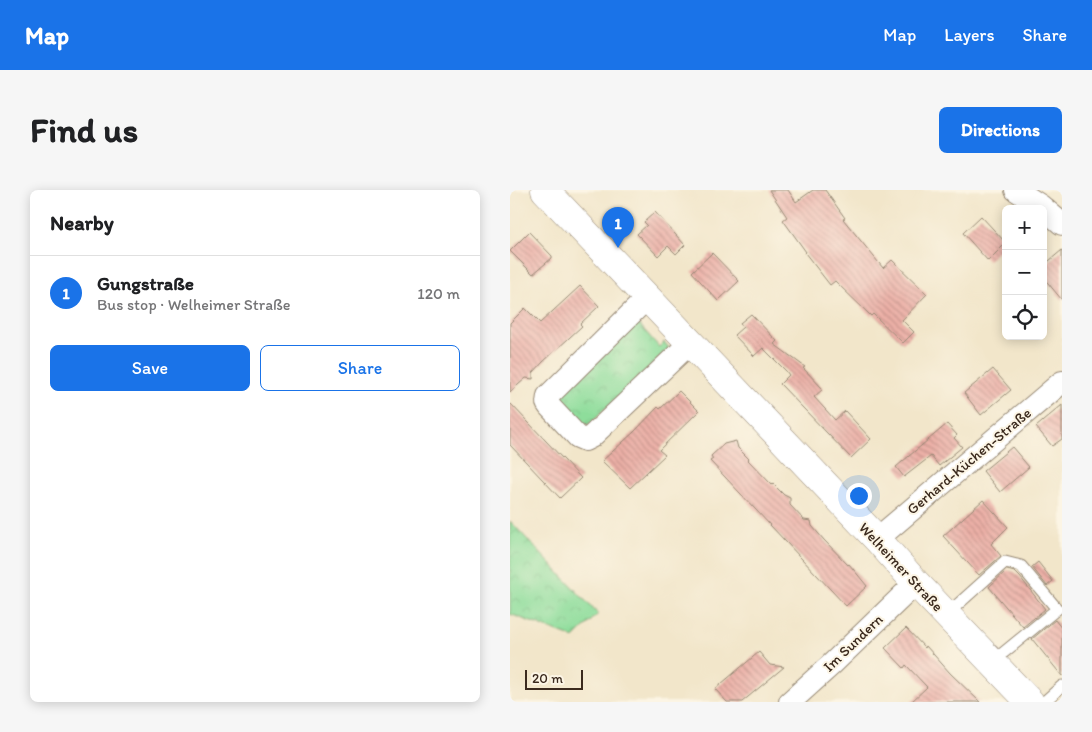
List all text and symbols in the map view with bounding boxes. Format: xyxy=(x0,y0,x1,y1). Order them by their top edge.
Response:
text: Map xyxy=(25,21,69,50)
text: Map xyxy=(883,24,916,46)
text: Layers xyxy=(944,24,994,46)
text: Share xyxy=(1022,24,1067,46)
button: Directions xyxy=(939,107,1062,153)
text: Find us xyxy=(30,109,138,151)
map controls xyxy=(1002,205,1047,340)
button: + xyxy=(1002,205,1047,250)
pin: 1 xyxy=(602,207,634,248)
text: Nearby xyxy=(50,210,114,235)
button: − xyxy=(1002,250,1047,295)
text: Gungstraße xyxy=(97,272,194,295)
text: 1 xyxy=(62,284,70,303)
text: 120 m xyxy=(417,284,460,303)
text: Bus stop · Welheimer Straße xyxy=(97,295,291,314)
button: locate xyxy=(1002,295,1047,340)
button: Save xyxy=(50,345,250,391)
button: Share xyxy=(260,345,460,391)
street label: Gerhard-Küchen-Straße xyxy=(903,404,1035,518)
your location xyxy=(846,483,872,509)
street label: Welheimer Straße xyxy=(855,519,947,615)
street label: Im Sundern xyxy=(820,610,886,676)
scale bar xyxy=(525,667,582,690)
text: 20 m xyxy=(532,670,563,687)

